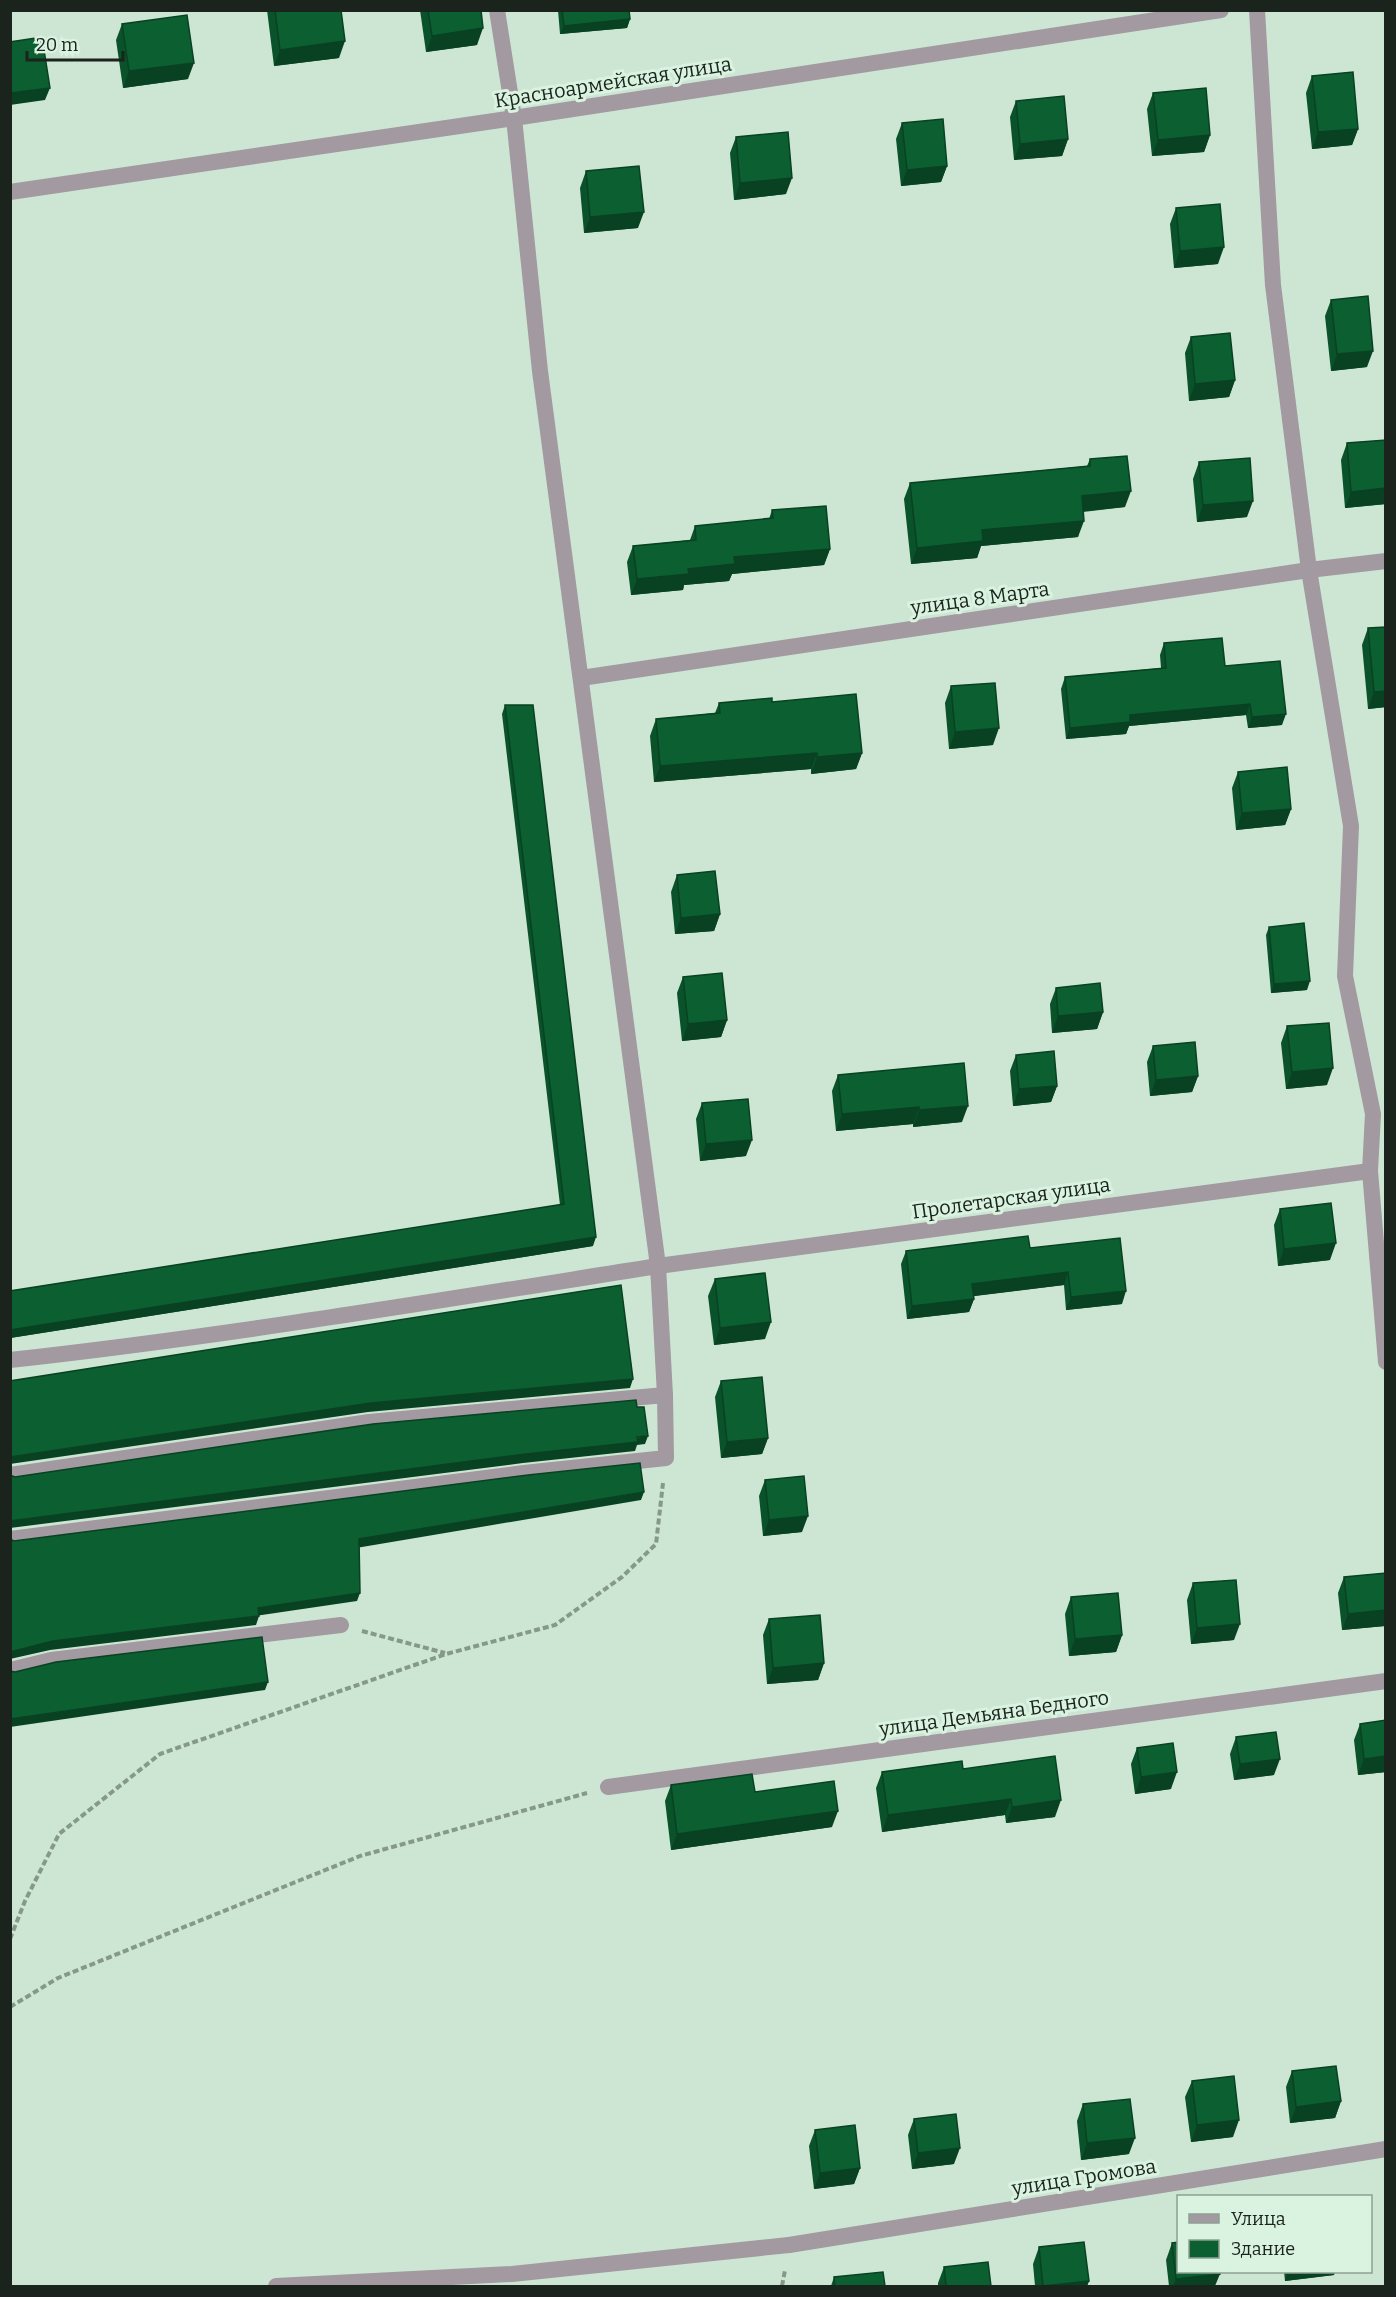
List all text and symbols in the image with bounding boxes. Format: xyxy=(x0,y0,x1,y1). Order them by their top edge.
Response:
scale bar xyxy=(27,24,123,62)
text: 20 m xyxy=(36,34,78,56)
street label: Красноармейская улица xyxy=(493,51,733,113)
street label: улица 8 Марта xyxy=(908,576,1051,620)
street label: Пролетарская улица xyxy=(910,1172,1112,1224)
street label: улица Демьяна Бедного xyxy=(877,1685,1110,1741)
street label: улица Громова xyxy=(1009,2154,1158,2200)
legend xyxy=(1177,2195,1372,2273)
text: Улица xyxy=(1231,2208,1286,2230)
text: Здание xyxy=(1231,2238,1295,2260)

